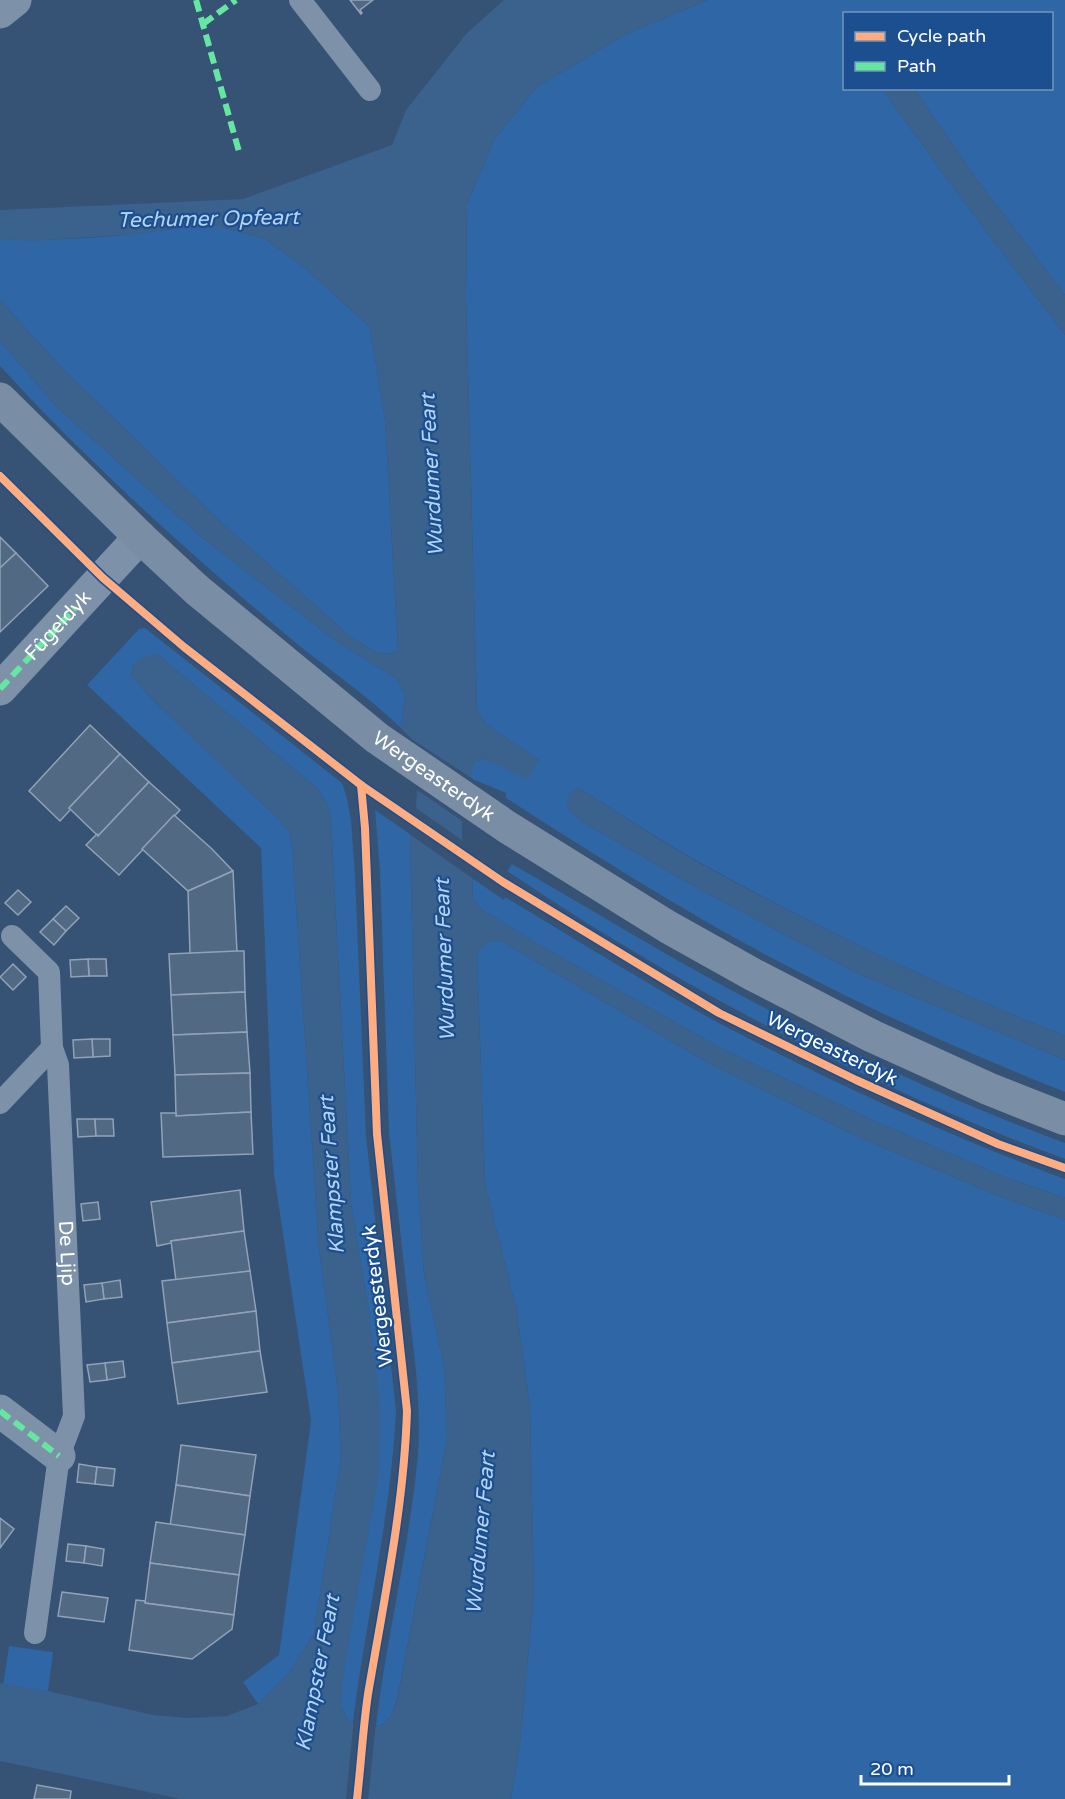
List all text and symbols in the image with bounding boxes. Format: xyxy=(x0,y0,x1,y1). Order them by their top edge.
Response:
legend xyxy=(843,12,1053,90)
text: Cycle path xyxy=(897,25,986,47)
text: Path xyxy=(897,55,936,77)
water label: Techumer Opfeart xyxy=(117,205,301,233)
water label: Wurdumer Feart xyxy=(415,391,449,557)
street label: Fûgeldyk xyxy=(20,586,97,666)
street label: Wergeasterdyk xyxy=(368,726,500,827)
water label: Wurdumer Feart xyxy=(430,876,460,1042)
street label: Wergeasterdyk xyxy=(762,1007,902,1091)
water label: Klampster Feart xyxy=(314,1093,350,1255)
street label: De Ljip xyxy=(53,1220,80,1286)
street label: Wergeasterdyk xyxy=(357,1223,399,1368)
water label: Wurdumer Feart xyxy=(461,1449,501,1615)
water label: Klampster Feart xyxy=(291,1591,346,1753)
scale bar xyxy=(861,1748,1010,1786)
text: 20 m xyxy=(870,1758,914,1780)

